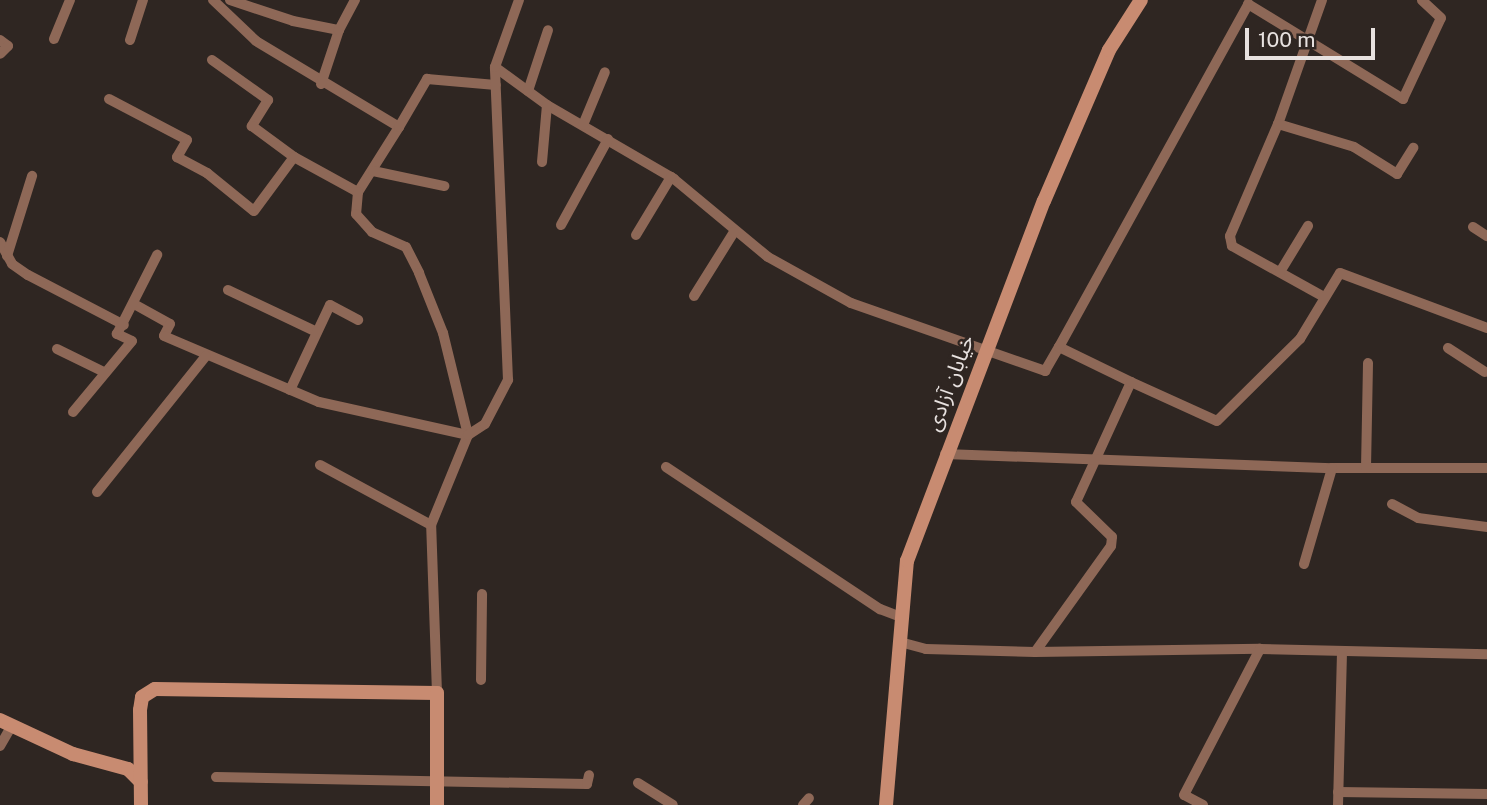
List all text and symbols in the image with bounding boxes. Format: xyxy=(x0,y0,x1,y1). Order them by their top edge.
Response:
scale bar xyxy=(1249,14,1378,58)
text: 100 m xyxy=(1258,27,1315,52)
street label: خیابان آزادی xyxy=(920,332,980,434)

